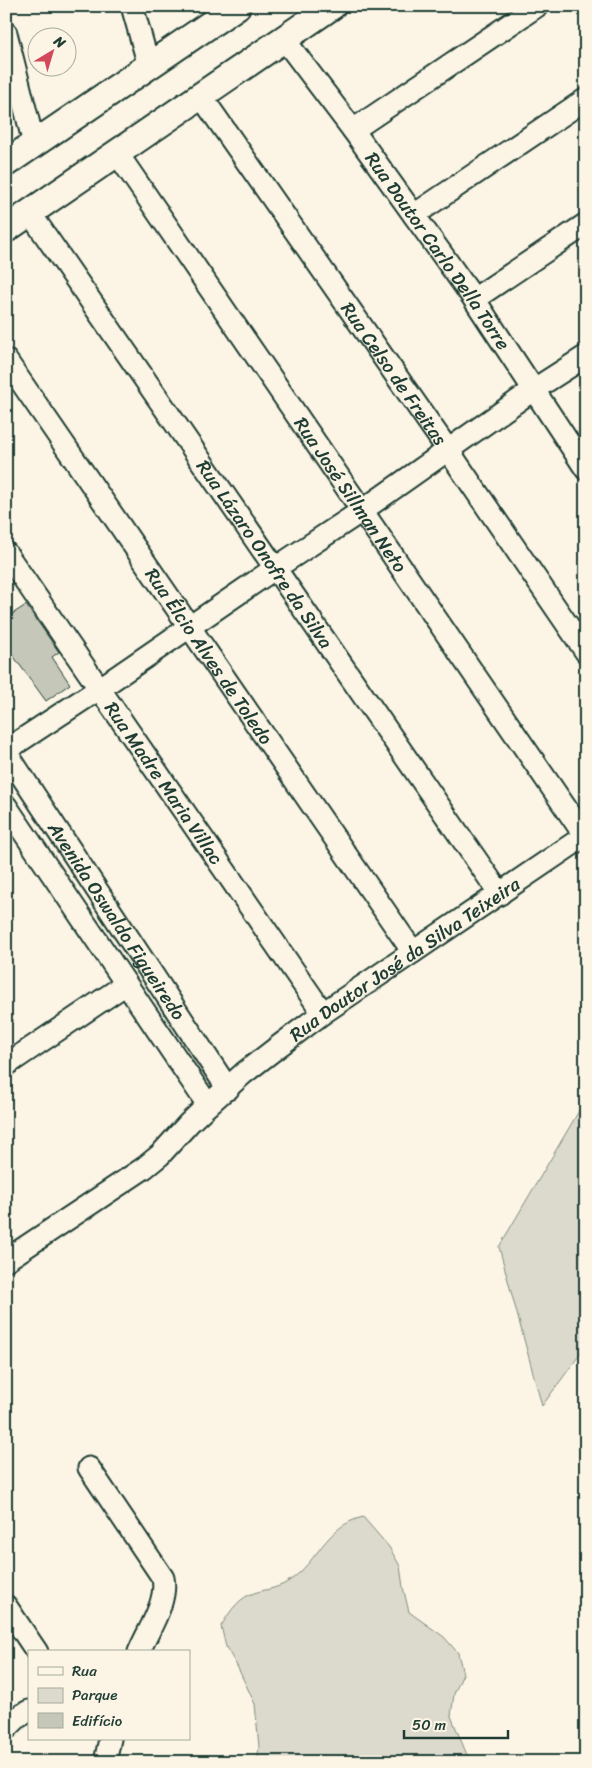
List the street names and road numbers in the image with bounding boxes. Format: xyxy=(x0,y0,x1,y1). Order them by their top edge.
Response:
street label: Rua Doutor Carlo Della Torre xyxy=(357,144,520,357)
street label: Rua Celso de Freitas xyxy=(333,294,456,452)
street label: Rua José Sillman Neto xyxy=(286,410,417,580)
street label: Rua Lázaro Onofre da Silva xyxy=(188,452,343,656)
street label: Rua Élcio Alves de Toledo xyxy=(137,560,282,751)
street label: Rua Madre Maria Villac xyxy=(96,694,233,872)
street label: Avenida Oswaldo Figueiredo xyxy=(39,814,195,1027)
street label: Rua Doutor José da Silva Teixeira xyxy=(282,867,527,1050)

